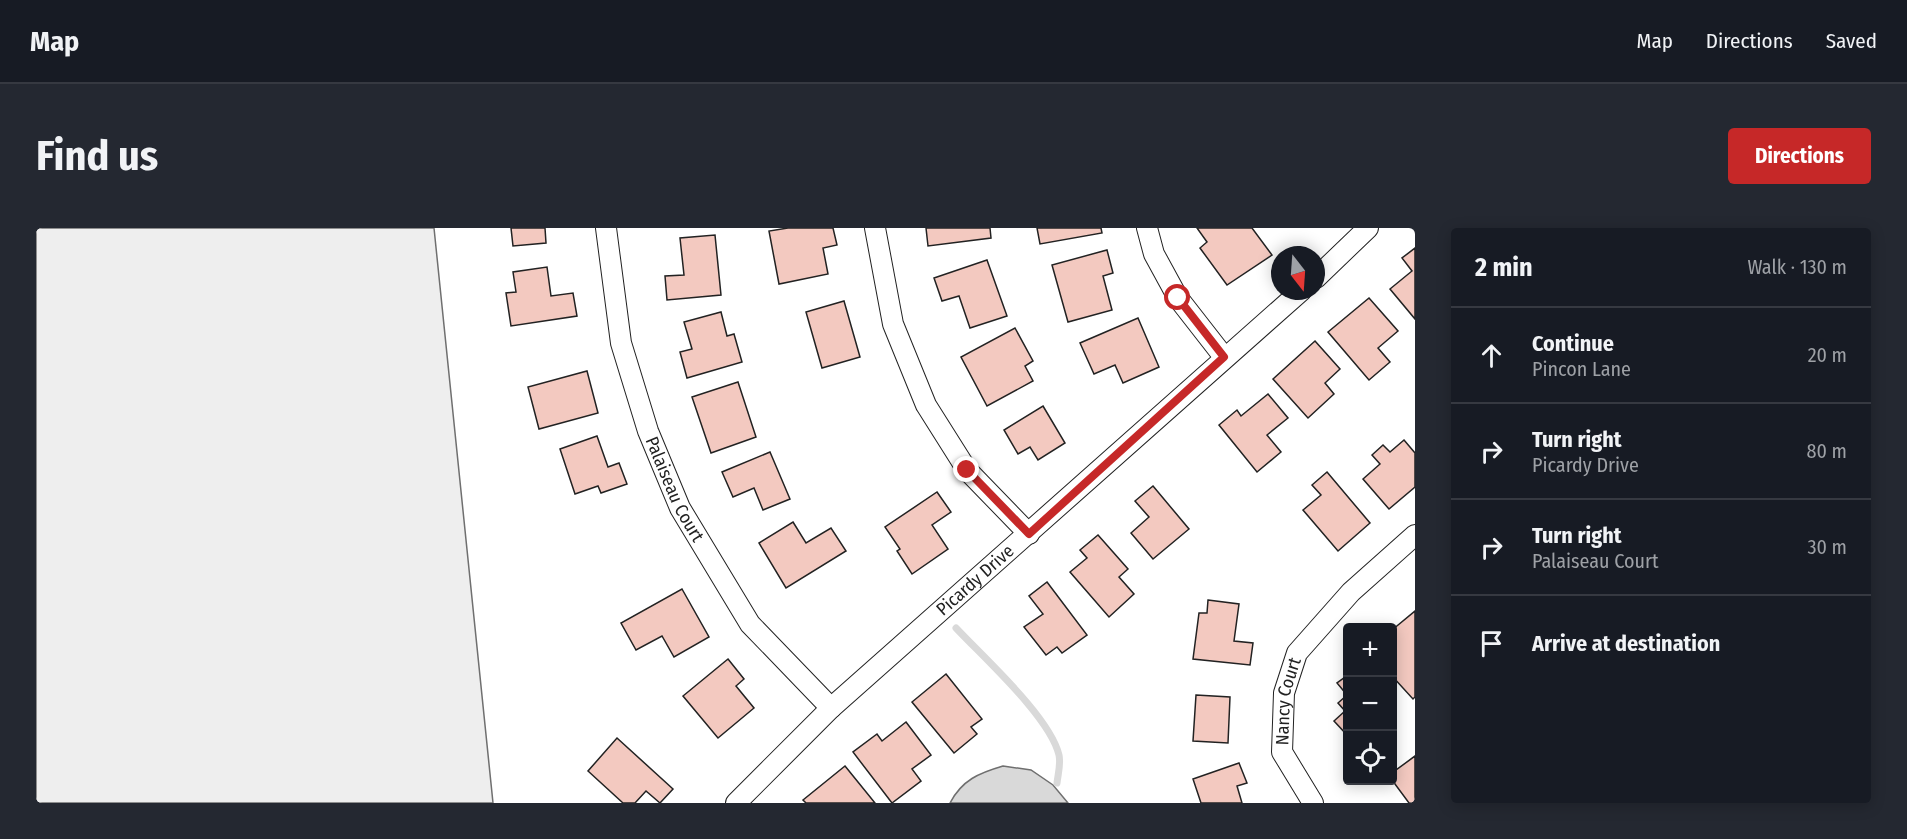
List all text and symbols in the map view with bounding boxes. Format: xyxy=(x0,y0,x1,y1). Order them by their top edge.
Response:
text: Map xyxy=(30,25,79,58)
text: Map xyxy=(1636,28,1673,54)
text: Directions xyxy=(1706,28,1793,54)
text: Saved xyxy=(1826,28,1877,54)
button: Directions xyxy=(1728,128,1871,184)
text: Find us xyxy=(36,131,158,181)
north arrow xyxy=(1271,246,1325,300)
text: 2 min xyxy=(1475,252,1533,283)
text: Walk · 130 m xyxy=(1747,255,1847,279)
route start xyxy=(1164,284,1190,310)
text: Continue xyxy=(1532,330,1614,357)
icon: ahead xyxy=(1475,339,1508,372)
text: 20 m xyxy=(1808,343,1847,367)
text: Pincon Lane xyxy=(1532,357,1631,381)
text: Turn right xyxy=(1532,426,1621,453)
street label: Palaiseau Court xyxy=(641,433,709,546)
icon: right xyxy=(1475,435,1508,468)
text: 80 m xyxy=(1807,439,1847,463)
text: Picardy Drive xyxy=(1532,453,1639,477)
route end xyxy=(953,456,979,482)
text: Turn right xyxy=(1532,522,1621,549)
icon: right xyxy=(1475,531,1508,564)
text: 30 m xyxy=(1807,535,1847,559)
street label: Picardy Drive xyxy=(932,540,1018,620)
text: Palaiseau Court xyxy=(1532,549,1659,573)
map controls xyxy=(1343,623,1397,785)
button: + xyxy=(1343,623,1397,677)
icon: arrive xyxy=(1475,627,1508,660)
text: Arrive at destination xyxy=(1532,630,1720,657)
street label: Nancy Court xyxy=(1271,654,1306,746)
button: − xyxy=(1343,677,1397,731)
button: locate xyxy=(1343,731,1397,785)

